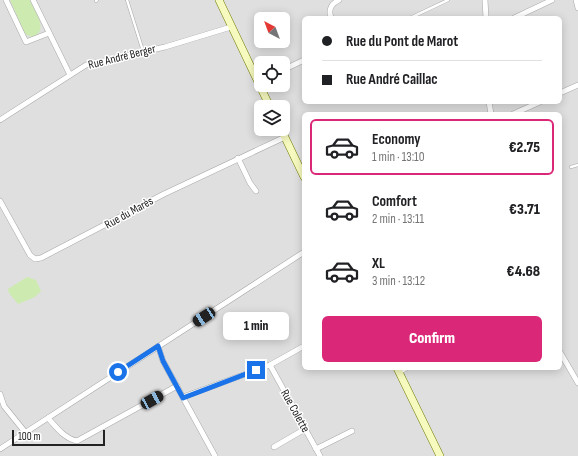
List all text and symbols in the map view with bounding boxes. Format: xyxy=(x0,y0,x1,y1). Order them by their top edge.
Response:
north arrow xyxy=(254,12,290,48)
map controls xyxy=(254,12,290,136)
text: Rue du Pont de Marot xyxy=(346,32,458,51)
street label: Rue André Berger xyxy=(87,41,158,73)
button: locate xyxy=(254,56,290,92)
text: Rue André Caillac xyxy=(346,70,438,89)
button: layers xyxy=(254,100,290,136)
icon: car xyxy=(324,129,360,165)
text: Economy xyxy=(372,130,421,149)
text: €2.75 xyxy=(509,138,540,157)
text: 1 min · 13:10 xyxy=(372,149,424,165)
icon: car xyxy=(324,191,360,227)
text: Comfort xyxy=(372,192,417,211)
street label: Rue du Marès xyxy=(102,194,156,232)
text: €3.71 xyxy=(509,200,540,219)
text: 2 min · 13:11 xyxy=(372,211,424,227)
icon: car xyxy=(324,253,360,289)
text: XL xyxy=(372,254,385,273)
text: €4.68 xyxy=(507,262,540,281)
text: 3 min · 13:12 xyxy=(372,273,425,289)
car xyxy=(191,305,217,329)
callout: 1 min xyxy=(223,312,289,340)
button: Confirm xyxy=(322,316,542,362)
text: 1 min xyxy=(244,318,268,334)
route end xyxy=(247,361,265,379)
route start xyxy=(109,363,127,381)
street label: Rue Colette xyxy=(277,387,313,435)
car xyxy=(139,389,165,411)
scale bar xyxy=(12,428,105,447)
text: 100 m xyxy=(18,430,40,443)

